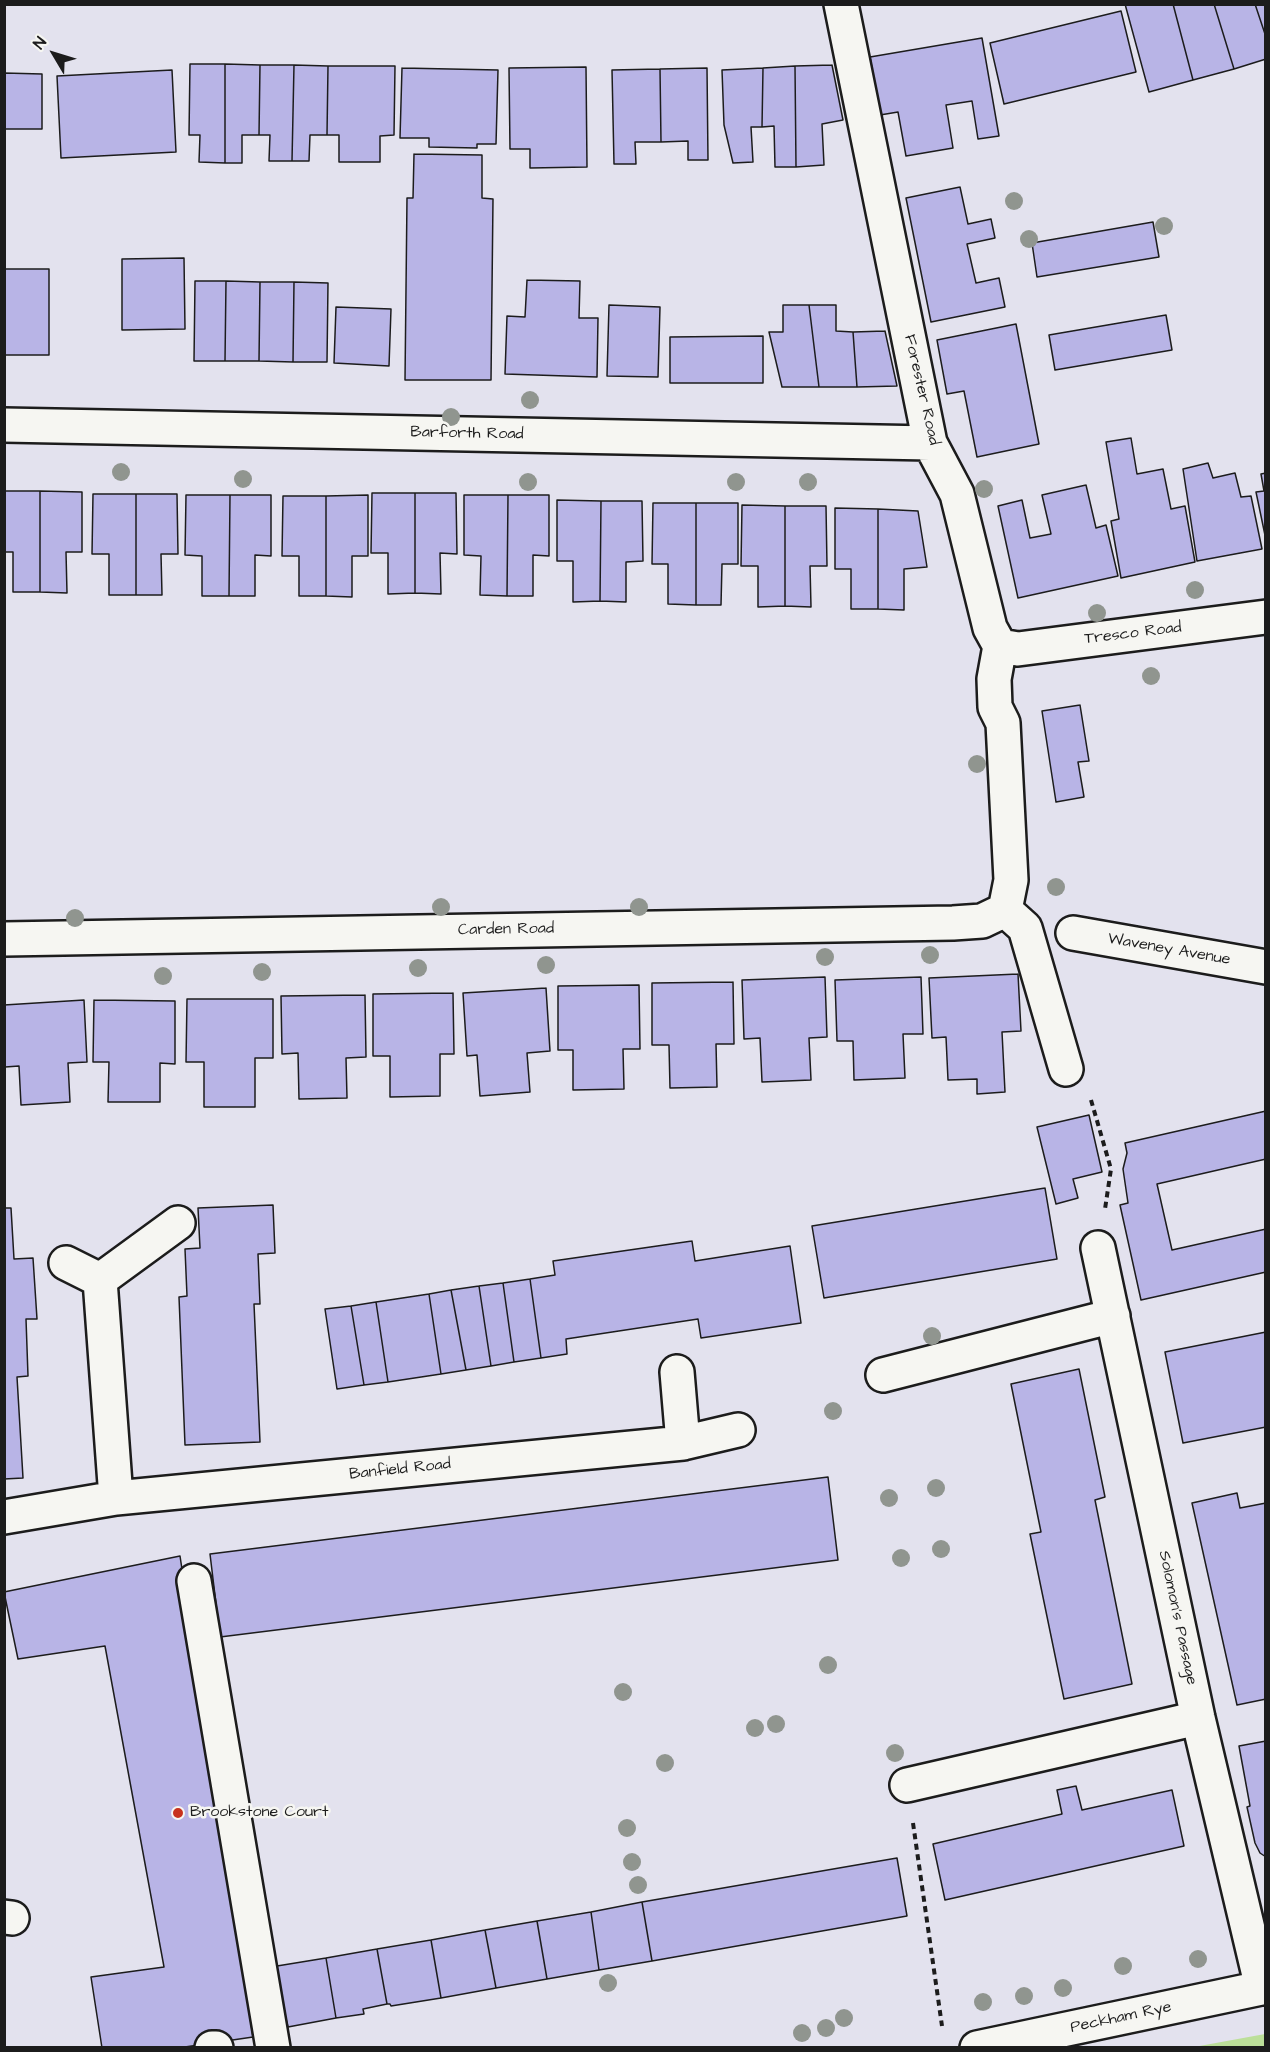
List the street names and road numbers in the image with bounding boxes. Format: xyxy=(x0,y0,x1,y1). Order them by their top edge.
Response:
street label: Forester Road xyxy=(899,333,943,447)
street label: Barforth Road xyxy=(410,423,524,445)
street label: Tresco Road xyxy=(1083,619,1183,649)
street label: Carden Road xyxy=(458,920,554,940)
street label: Waveney Avenue xyxy=(1106,930,1232,970)
street label: Banfield Road xyxy=(348,1455,452,1485)
street label: Solomon's Passage xyxy=(1153,1549,1201,1687)
street label: Peckham Rye xyxy=(1069,1998,1173,2038)

